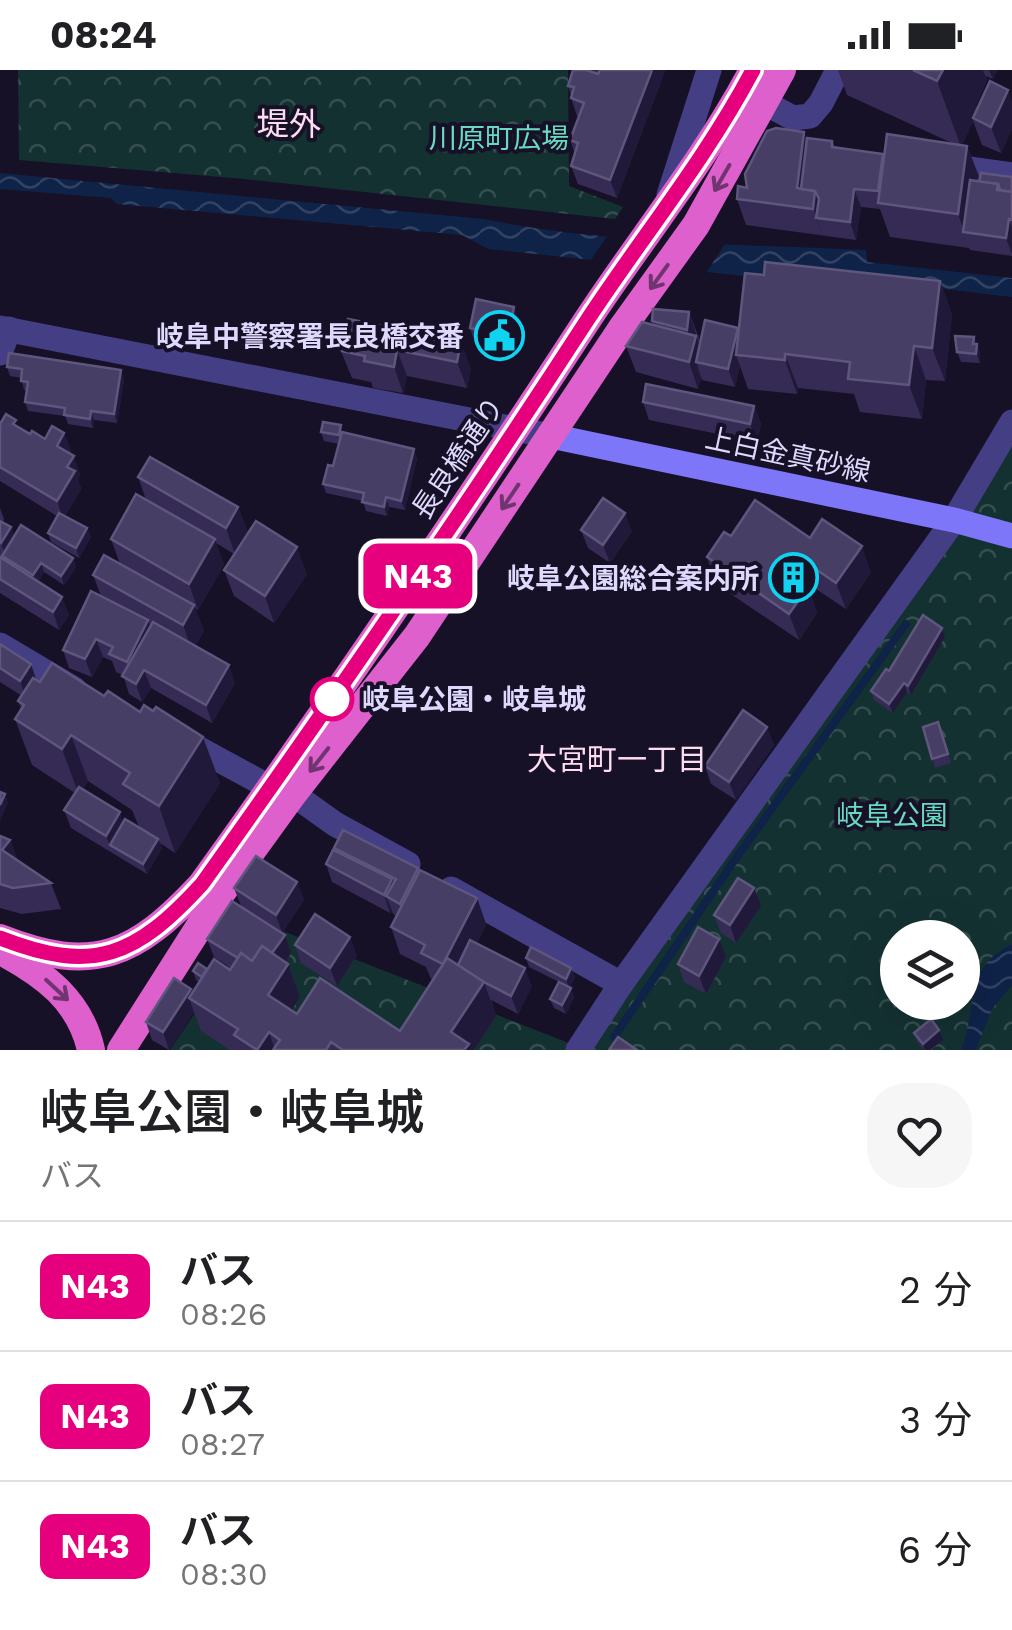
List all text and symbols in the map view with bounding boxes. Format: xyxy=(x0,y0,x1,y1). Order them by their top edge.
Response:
text: 08:24 xyxy=(50,13,157,57)
district label: 堤外 xyxy=(257,105,321,143)
park label: 川原町広場 xyxy=(429,122,569,155)
one-way arrow xyxy=(712,163,732,193)
one-way arrow xyxy=(648,263,669,290)
public building icon: 岐阜中警察署長良橋交番 xyxy=(473,310,525,362)
place label: 岐阜中警察署長良橋交番 xyxy=(156,320,464,353)
street label: 長良橋通り xyxy=(405,391,511,525)
street label: 上白金真砂線 xyxy=(702,421,874,489)
one-way arrow xyxy=(500,483,521,511)
line badge: N43 xyxy=(360,544,476,608)
building icon: 岐阜公園総合案内所 xyxy=(768,552,820,604)
text: N43 xyxy=(383,555,453,597)
place label: 岐阜公園総合案内所 xyxy=(507,562,759,595)
marker: 岐阜公園・岐阜城 xyxy=(311,678,353,720)
place label: 岐阜公園・岐阜城 xyxy=(362,683,586,716)
district label: 大宮町一丁目 xyxy=(527,742,707,777)
one-way arrow xyxy=(309,747,331,773)
park label: 岐阜公園 xyxy=(836,799,948,832)
map controls xyxy=(880,920,980,1020)
button: layers xyxy=(880,920,980,1020)
one-way arrow xyxy=(45,978,69,1002)
button: heart xyxy=(867,1083,972,1188)
text: 岐阜公園・岐阜城 xyxy=(40,1084,424,1141)
text: バス xyxy=(40,1157,104,1195)
text: バス xyxy=(180,1249,256,1293)
text: N43 xyxy=(60,1265,130,1307)
text: 2 分 xyxy=(899,1268,972,1312)
text: 08:26 xyxy=(180,1295,267,1333)
text: バス xyxy=(180,1379,256,1423)
text: N43 xyxy=(60,1395,130,1437)
text: 3 分 xyxy=(899,1398,972,1442)
text: 08:27 xyxy=(180,1425,265,1463)
text: バス xyxy=(180,1509,256,1553)
text: N43 xyxy=(60,1525,130,1567)
text: 6 分 xyxy=(898,1528,972,1572)
text: 08:30 xyxy=(180,1555,268,1593)

